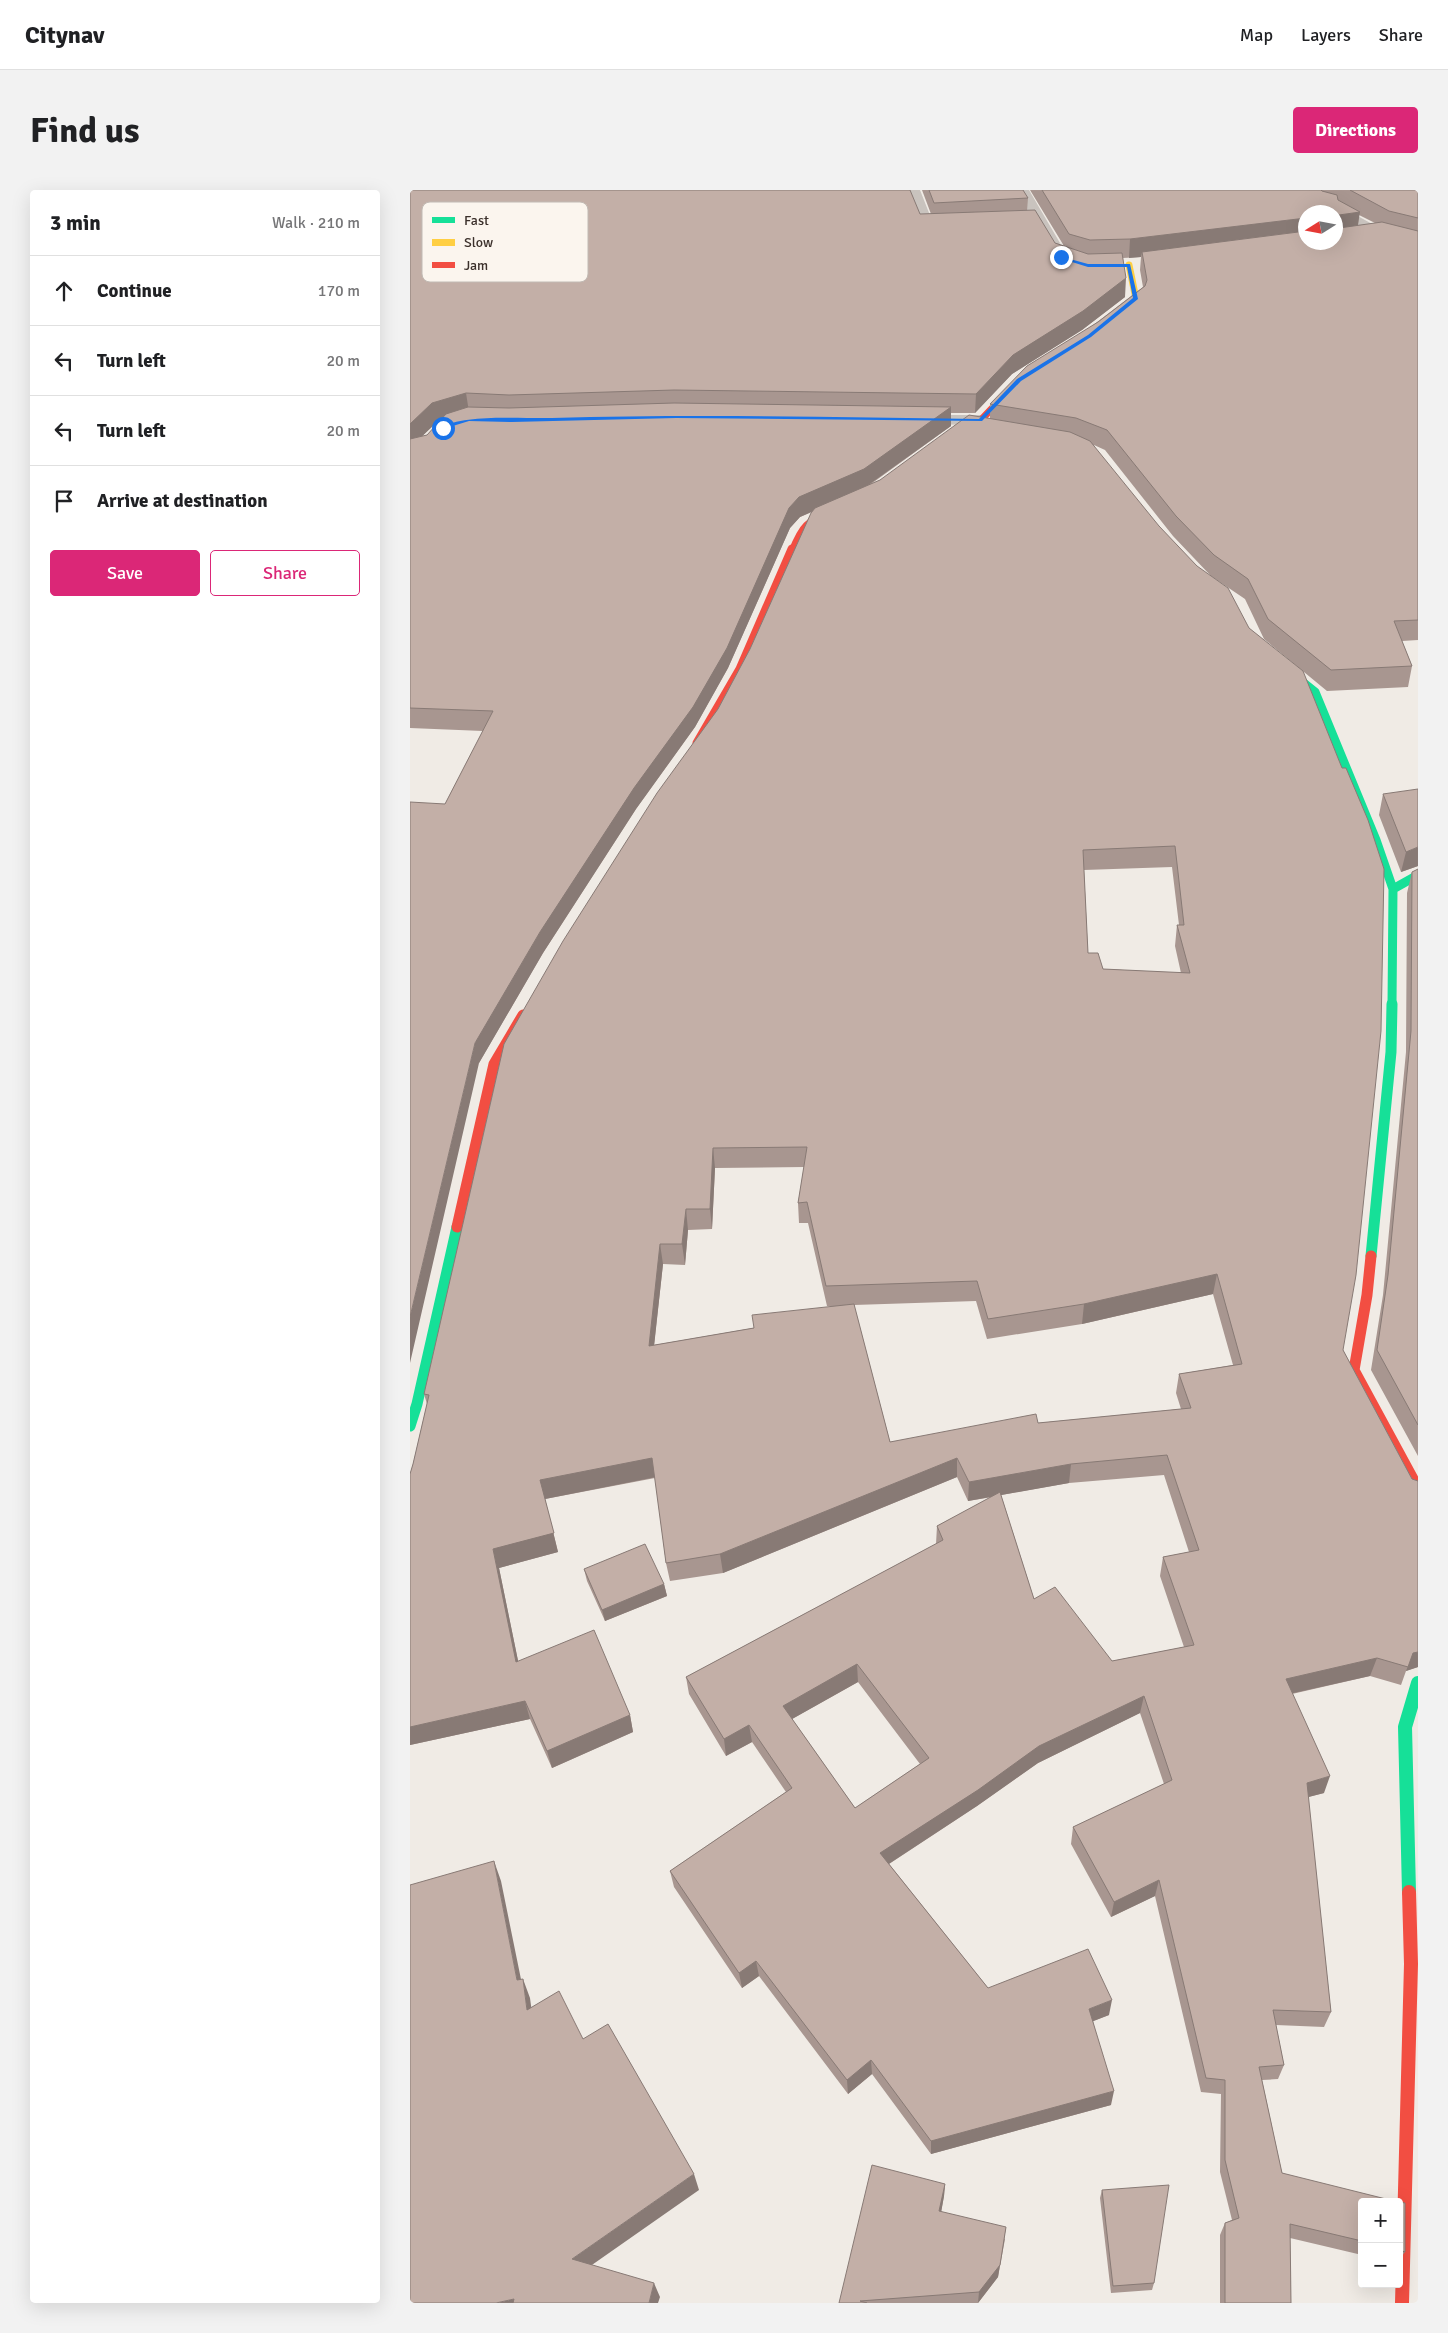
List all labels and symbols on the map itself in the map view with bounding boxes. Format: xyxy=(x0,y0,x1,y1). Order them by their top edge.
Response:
legend xyxy=(422,202,588,282)
north arrow xyxy=(1298,205,1343,250)
text: Fast xyxy=(464,212,489,229)
text: Slow xyxy=(464,234,493,251)
route end xyxy=(1050,246,1073,269)
text: Jam xyxy=(464,257,488,274)
route start xyxy=(432,417,455,440)

